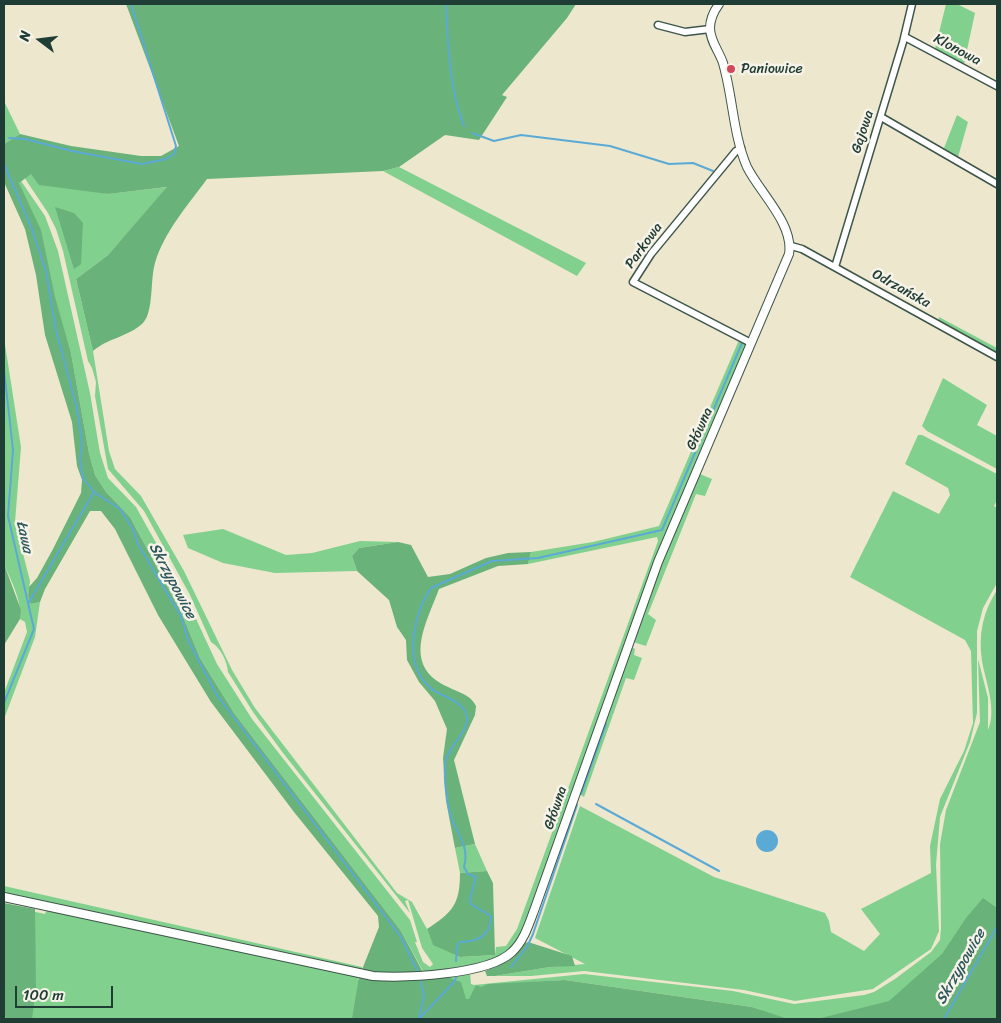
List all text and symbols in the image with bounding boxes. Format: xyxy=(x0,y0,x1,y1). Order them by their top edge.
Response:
north arrow xyxy=(15,15,65,65)
text: N xyxy=(12,28,38,44)
street label: Klonowa xyxy=(931,31,983,69)
place label: Paniowice xyxy=(741,61,803,77)
marker: Paniowice xyxy=(725,63,737,75)
street label: Gajowa xyxy=(848,108,878,156)
street label: Parkowa xyxy=(622,220,666,272)
street label: Odrzańska xyxy=(869,266,933,312)
street label: Główna xyxy=(683,405,717,453)
water label: Ława xyxy=(12,519,36,555)
water label: Skrzypowice xyxy=(145,540,199,622)
street label: Główna xyxy=(541,784,571,832)
water label: Skrzypowice xyxy=(932,926,990,1008)
scale bar xyxy=(18,976,115,1008)
text: 100 m xyxy=(23,982,64,1008)

